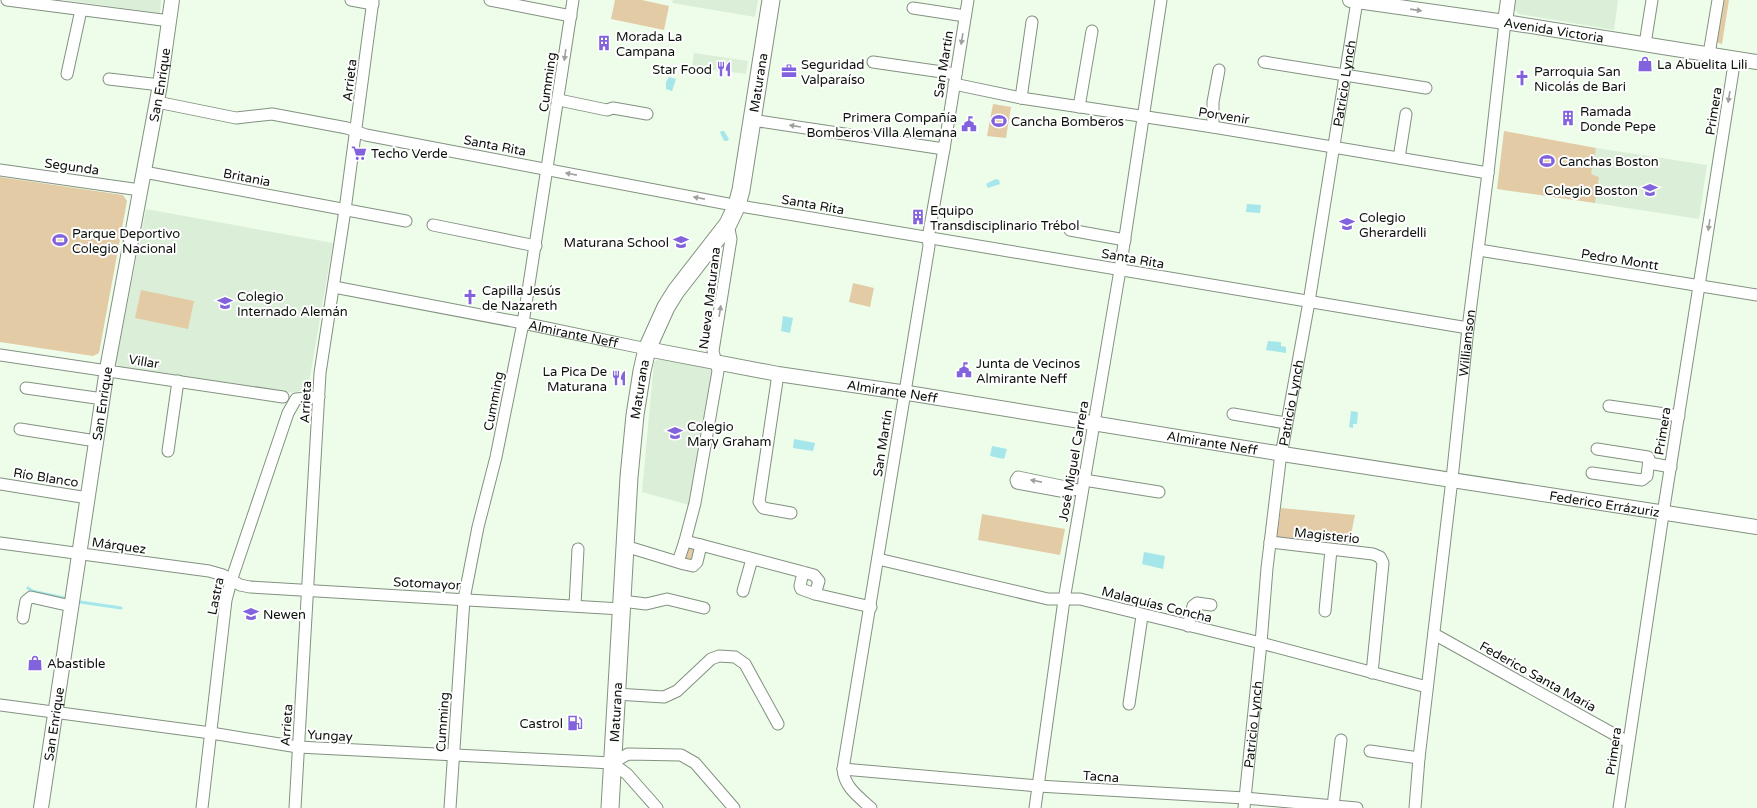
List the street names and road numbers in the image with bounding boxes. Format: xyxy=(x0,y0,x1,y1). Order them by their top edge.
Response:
street label: Avenida Victoria xyxy=(1503,15,1605,47)
street label: San Martín xyxy=(931,30,957,99)
street label: Patricio Lynch xyxy=(1330,39,1360,128)
street label: San Enrique xyxy=(146,47,174,123)
street label: Cumming xyxy=(536,51,560,113)
street label: Maturana xyxy=(746,52,772,114)
street label: Arrieta xyxy=(339,58,361,102)
street label: Primera xyxy=(1702,86,1726,136)
street label: Porvenir xyxy=(1197,104,1251,128)
street label: Santa Rita xyxy=(462,132,528,160)
street label: Segunda xyxy=(44,155,100,179)
street label: Britania xyxy=(222,166,272,190)
street label: Santa Rita xyxy=(780,192,845,218)
street label: Nueva Maturana xyxy=(696,246,724,350)
street label: Santa Rita xyxy=(1100,246,1165,272)
street label: Pedro Montt xyxy=(1580,246,1660,274)
street label: Williamson xyxy=(1456,309,1479,377)
street label: Almirante Neff xyxy=(527,317,621,352)
street label: Villar xyxy=(127,352,160,372)
street label: Maturana xyxy=(627,358,653,420)
street label: Patricio Lynch xyxy=(1276,359,1307,448)
street label: San Enrique xyxy=(89,366,116,442)
street label: Cumming xyxy=(480,370,508,432)
street label: Almirante Neff xyxy=(846,377,940,407)
street label: Arrieta xyxy=(297,380,315,424)
street label: José Miguel Carrera xyxy=(1055,399,1092,523)
street label: Primera xyxy=(1651,406,1675,456)
street label: San Martín xyxy=(870,409,896,478)
street label: Almirante Neff xyxy=(1166,428,1259,459)
street label: Río Blanco xyxy=(12,465,80,491)
street label: Federico Errázuriz xyxy=(1548,488,1661,521)
street label: Magisterio xyxy=(1293,525,1361,547)
street label: Márquez xyxy=(91,534,147,558)
street label: Sotomayor xyxy=(393,574,461,594)
street label: Lastra xyxy=(204,576,228,617)
street label: Malaquías Concha xyxy=(1100,583,1214,626)
street label: Federico Santa María xyxy=(1476,638,1599,716)
street label: Patricio Lynch xyxy=(1241,680,1266,769)
street label: Maturana xyxy=(607,682,626,743)
street label: San Enrique xyxy=(41,686,68,762)
street label: Cumming xyxy=(433,692,453,753)
street label: Arrieta xyxy=(278,703,296,747)
street label: Primera xyxy=(1603,726,1625,776)
street label: Yungay xyxy=(307,727,353,745)
street label: Tacna xyxy=(1082,768,1120,786)

